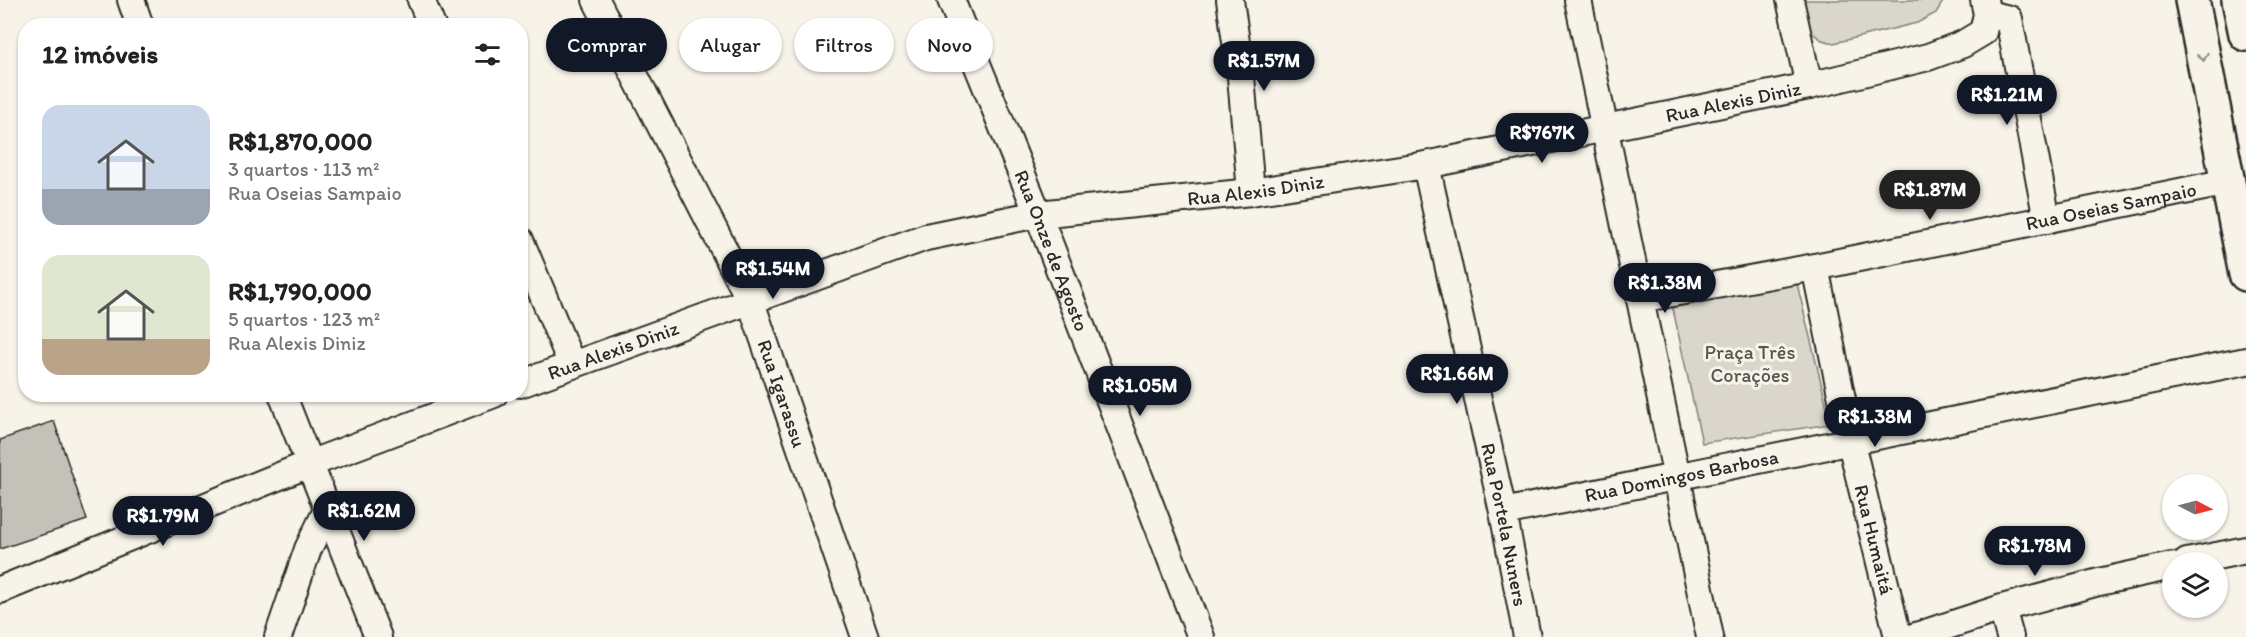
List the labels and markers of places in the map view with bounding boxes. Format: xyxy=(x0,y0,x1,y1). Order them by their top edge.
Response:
pin: R$1.57M xyxy=(1209,41,1319,92)
pin: R$1.21M xyxy=(1952,75,2062,126)
pin: R$767K xyxy=(1493,113,1591,164)
pin: R$1.87M xyxy=(1875,170,1985,221)
pin: R$1.54M xyxy=(718,249,828,300)
pin: R$1.38M xyxy=(1610,263,1720,314)
pin: R$1.66M xyxy=(1402,354,1512,405)
pin: R$1.05M xyxy=(1085,366,1195,417)
pin: R$1.38M xyxy=(1820,397,1930,448)
pin: R$1.62M xyxy=(309,491,419,542)
pin: R$1.79M xyxy=(108,496,218,547)
pin: R$1.78M xyxy=(1980,526,2090,577)

